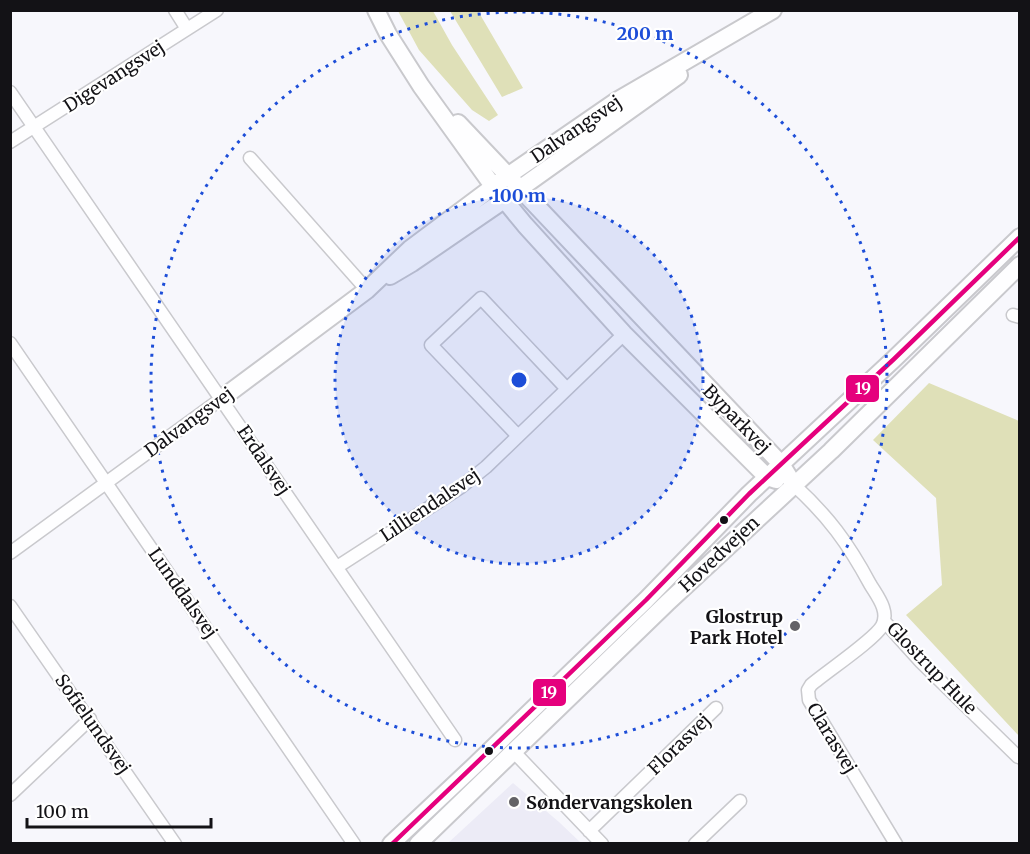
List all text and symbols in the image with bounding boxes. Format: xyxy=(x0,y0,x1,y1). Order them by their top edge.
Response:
text: 200 m xyxy=(617,22,673,45)
street label: Digevangsvej xyxy=(59,35,169,117)
street label: Dalvangsvej xyxy=(526,90,626,168)
text: 100 m xyxy=(492,184,546,207)
centre of rings xyxy=(509,370,529,390)
line badge: 19 xyxy=(845,374,880,403)
text: 19 xyxy=(855,378,871,398)
street label: Byparkvej xyxy=(698,379,776,459)
street label: Dalvangsvej xyxy=(140,382,238,462)
street label: Erdalsvej xyxy=(232,421,296,499)
street label: Lilliendalsvej xyxy=(376,463,484,547)
street label: Hovedvejen xyxy=(674,511,764,597)
unlabelled marker xyxy=(718,514,730,526)
street label: Lunddalsvej xyxy=(143,543,223,643)
place label: Glostrup Park Hotel xyxy=(690,605,783,649)
street label: Glostrup Hule xyxy=(882,617,982,719)
marker: Glostrup Park Hotel xyxy=(788,619,802,633)
street label: Sofielundsvej xyxy=(50,670,136,778)
line badge: 19 xyxy=(532,678,567,707)
text: 19 xyxy=(541,682,557,702)
street label: Clarasvej xyxy=(802,698,862,778)
street label: Florasvej xyxy=(643,708,715,780)
unlabelled marker xyxy=(483,745,495,757)
scale bar xyxy=(27,791,212,829)
place label: Søndervangskolen xyxy=(526,791,692,814)
marker: Søndervangskolen xyxy=(507,795,521,809)
text: 100 m xyxy=(36,800,89,823)

